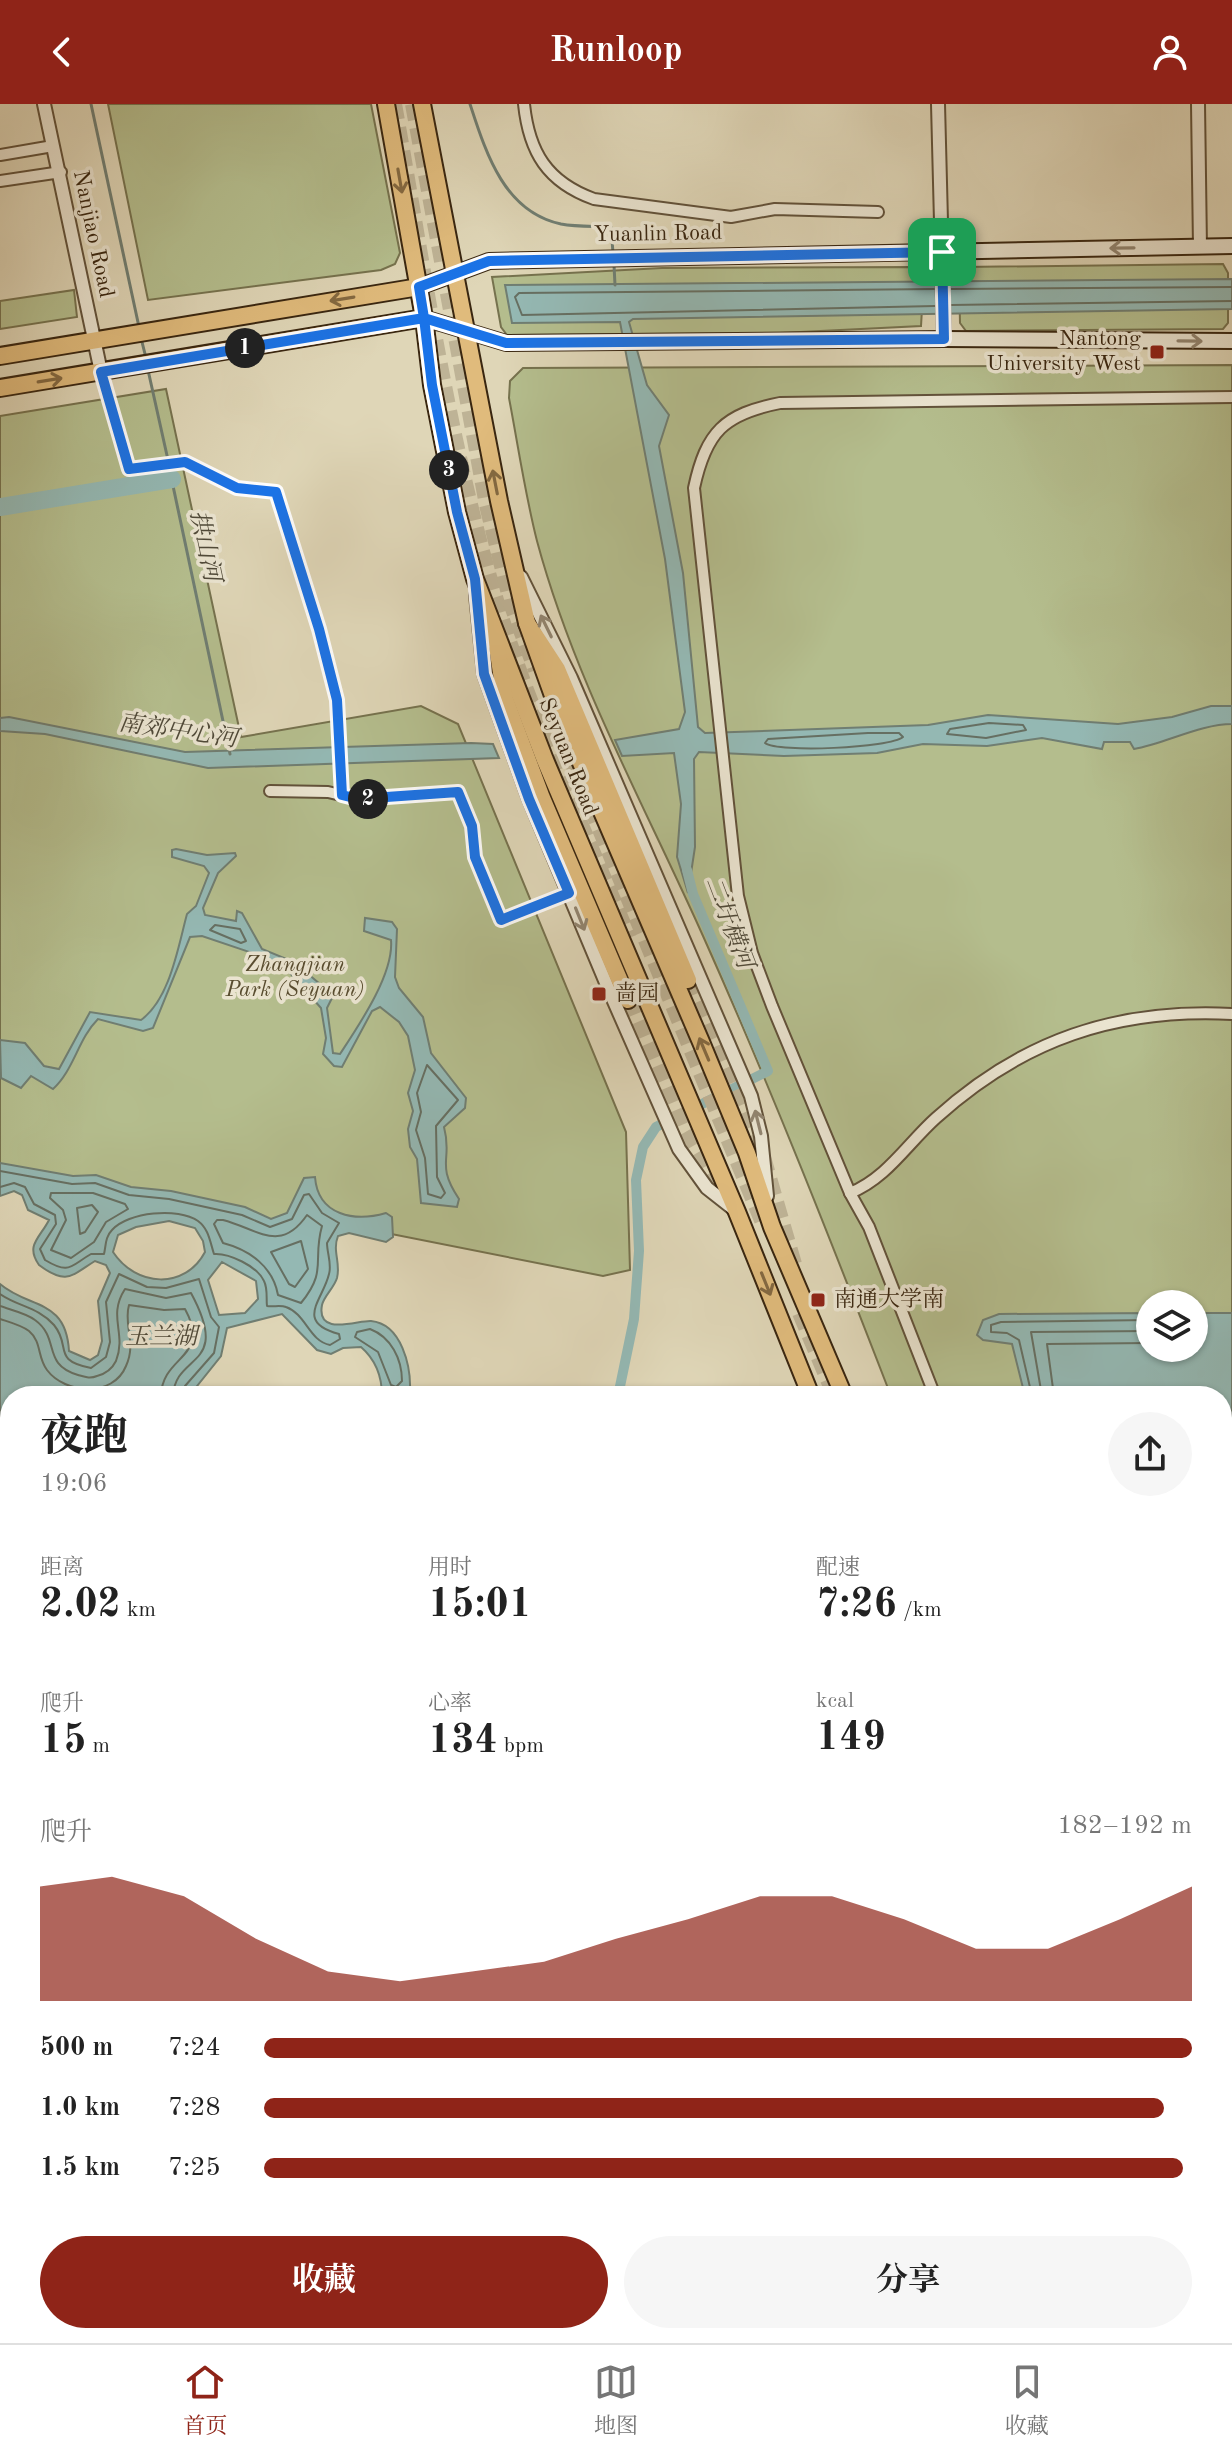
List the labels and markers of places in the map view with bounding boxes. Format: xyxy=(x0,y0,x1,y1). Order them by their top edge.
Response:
pin xyxy=(908,218,976,286)
pin: 1 xyxy=(225,328,265,368)
place label: Nantong University West xyxy=(987,328,1141,375)
marker: Nantong University West xyxy=(1148,343,1166,361)
pin: 3 xyxy=(429,450,469,490)
pin: 2 xyxy=(348,779,388,819)
place label: 啬园 xyxy=(615,981,659,1005)
marker: 啬园 xyxy=(590,985,608,1003)
place label: 南通大学南 xyxy=(834,1287,944,1311)
marker: 南通大学南 xyxy=(809,1291,827,1309)

